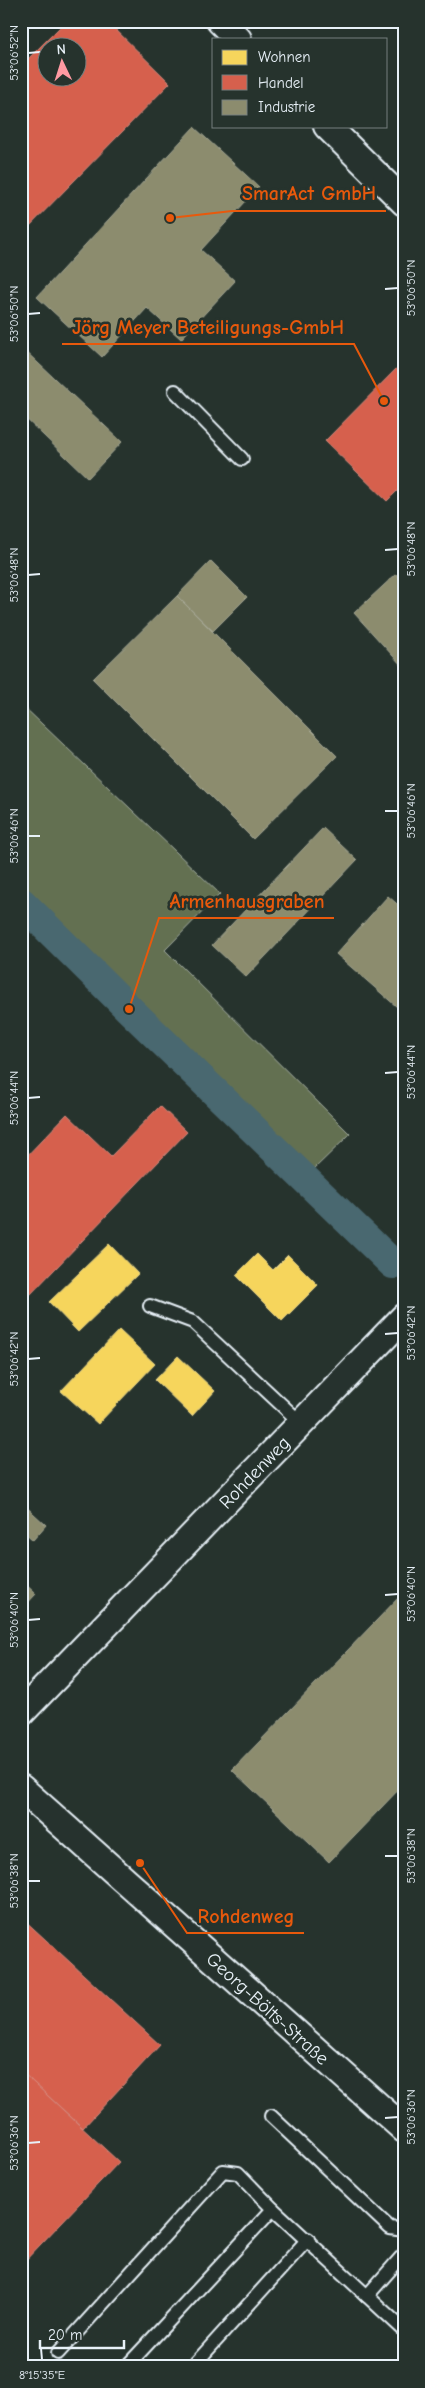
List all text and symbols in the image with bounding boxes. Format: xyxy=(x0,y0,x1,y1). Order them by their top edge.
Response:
text: 53°06'52"N xyxy=(7,25,21,81)
north arrow xyxy=(38,38,88,88)
legend xyxy=(212,38,388,128)
text: N xyxy=(56,41,66,58)
text: Wohnen xyxy=(258,48,311,66)
text: Handel xyxy=(258,74,304,92)
text: Industrie xyxy=(258,98,316,116)
callout: SmarAct GmbH xyxy=(232,176,386,211)
text: SmarAct GmbH xyxy=(242,182,376,205)
text: 53°06'50"N xyxy=(404,260,418,316)
text: 53°06'50"N xyxy=(7,286,21,342)
callout: Jörg Meyer Beteiligungs-GmbH xyxy=(62,309,354,344)
text: Jörg Meyer Beteiligungs-GmbH xyxy=(72,316,344,339)
text: 53°06'48"N xyxy=(404,522,418,576)
text: 53°06'48"N xyxy=(7,548,21,602)
text: 53°06'46"N xyxy=(404,783,418,839)
text: 53°06'46"N xyxy=(7,808,21,864)
callout: Armenhausgraben xyxy=(159,883,334,918)
text: Armenhausgraben xyxy=(169,890,325,913)
text: 53°06'44"N xyxy=(404,1045,418,1099)
text: 53°06'44"N xyxy=(7,1071,21,1125)
text: 53°06'42"N xyxy=(404,1306,418,1360)
text: 53°06'42"N xyxy=(7,1332,21,1386)
street label: Rohdenweg xyxy=(215,1432,295,1513)
text: 53°06'40"N xyxy=(404,1566,418,1622)
text: 53°06'40"N xyxy=(7,1592,21,1648)
text: 53°06'38"N xyxy=(404,1828,418,1884)
text: 53°06'38"N xyxy=(7,1853,21,1909)
callout: Rohdenweg xyxy=(187,1898,304,1933)
text: Rohdenweg xyxy=(198,1905,294,1928)
street label: Georg-Bölts-Straße xyxy=(202,1948,333,2070)
text: 53°06'36"N xyxy=(404,2089,418,2145)
text: 53°06'36"N xyxy=(7,2115,21,2171)
scale bar xyxy=(40,2318,124,2350)
text: 20 m xyxy=(48,2326,82,2344)
text: 8°15'35"E xyxy=(19,2368,65,2382)

